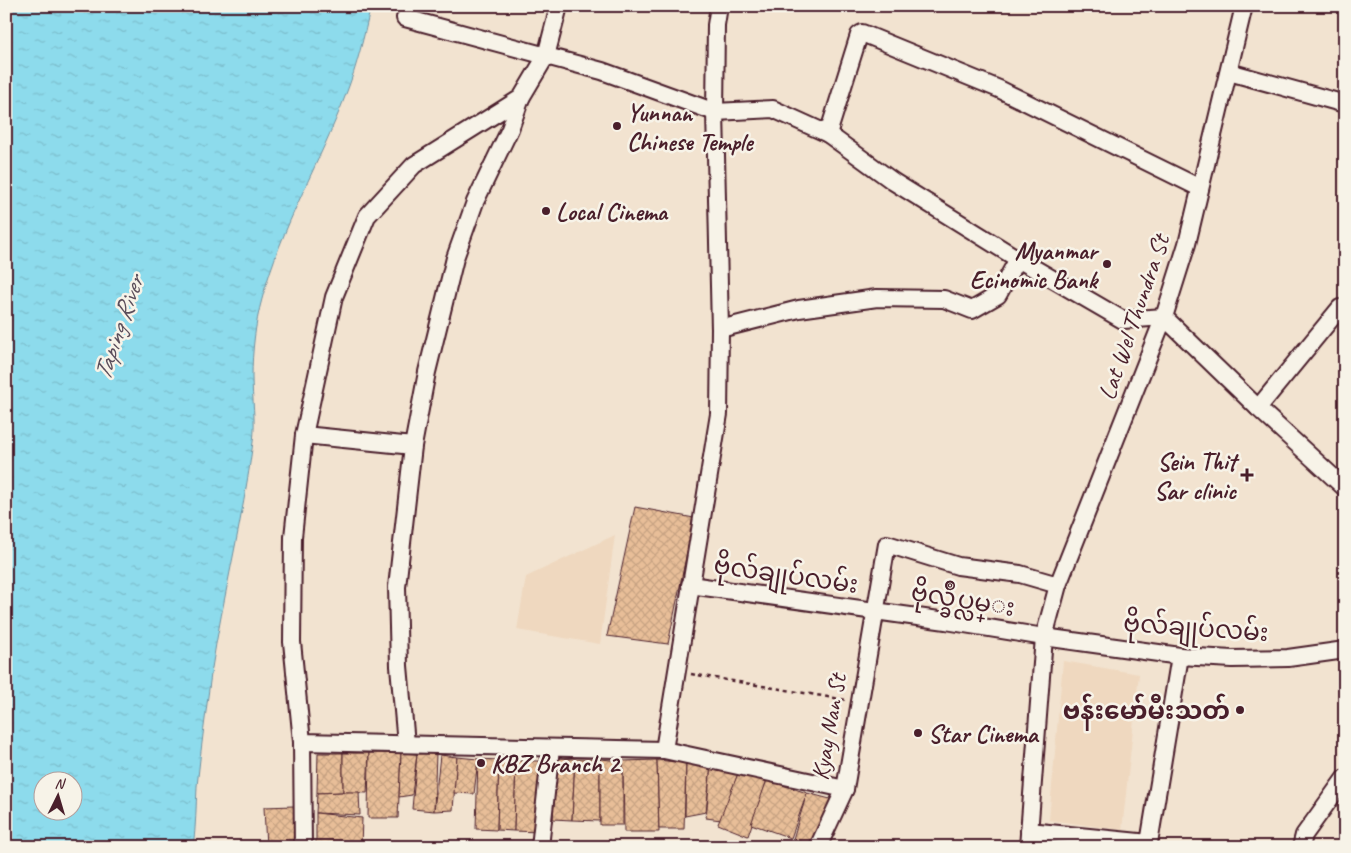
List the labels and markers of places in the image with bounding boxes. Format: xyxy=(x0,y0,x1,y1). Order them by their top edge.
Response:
place label: Yunnan Chinese Temple xyxy=(627,97,754,158)
marker: Yunnan Chinese Temple xyxy=(611,120,623,132)
place label: Local Cinema xyxy=(556,196,669,228)
marker: Local Cinema xyxy=(540,205,552,217)
place label: Myanmar Ecinomic Bank xyxy=(970,235,1100,296)
marker: Myanmar Ecinomic Bank xyxy=(1101,258,1113,270)
place label: Sein Thit Sar clinic xyxy=(1154,446,1240,507)
marker: Sein Thit Sar clinic xyxy=(1240,468,1254,482)
place label: ဗန်းမော်မီးသတ် xyxy=(1063,693,1230,731)
marker: ဗန်းမော်မီးသတ် xyxy=(1234,704,1246,716)
place label: Star Cinema xyxy=(928,718,1040,750)
marker: Star Cinema xyxy=(912,727,924,739)
place label: KBZ Branch 2 xyxy=(491,748,622,780)
marker: KBZ Branch 2 xyxy=(475,757,487,769)

